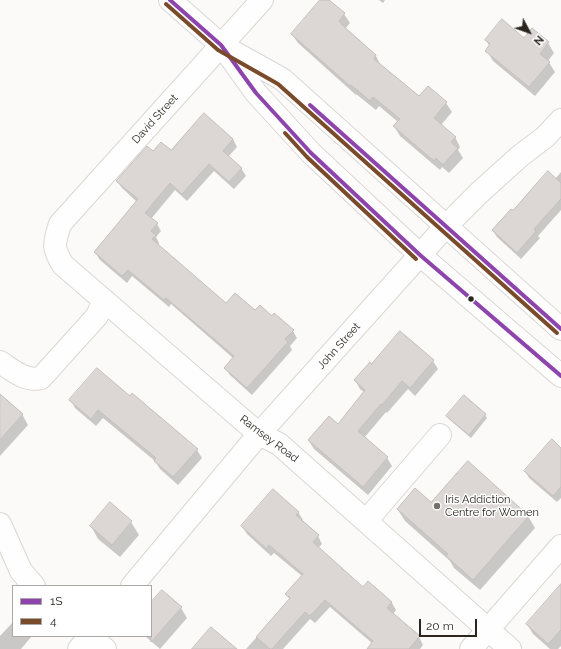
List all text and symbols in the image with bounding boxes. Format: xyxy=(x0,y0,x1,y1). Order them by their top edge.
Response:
north arrow xyxy=(509,12,549,52)
text: N xyxy=(531,33,546,48)
street label: David Street xyxy=(129,92,181,146)
unlabelled marker xyxy=(466,294,476,304)
street label: John Street xyxy=(315,320,363,372)
street label: Ramsey Road xyxy=(237,413,301,465)
place label: Iris Addiction Centre for Women xyxy=(445,493,539,519)
marker: Iris Addiction Centre for Women xyxy=(432,501,442,511)
legend xyxy=(12,585,152,637)
text: 1S xyxy=(50,594,62,608)
scale bar xyxy=(421,611,479,637)
text: 4 xyxy=(50,614,57,628)
text: 20 m xyxy=(426,619,454,633)

